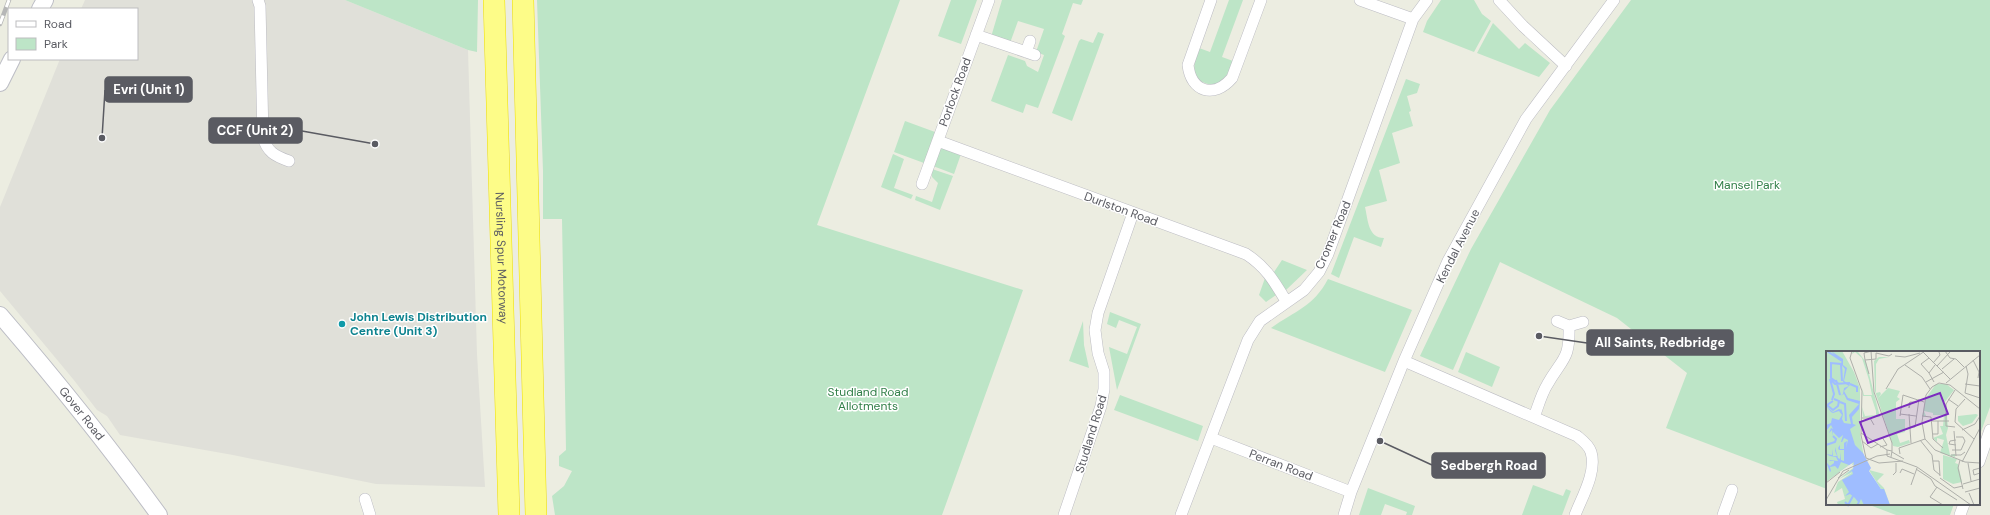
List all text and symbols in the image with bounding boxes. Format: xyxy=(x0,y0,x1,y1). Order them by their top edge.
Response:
legend xyxy=(8,8,138,60)
text: Road xyxy=(44,16,72,32)
text: Park xyxy=(44,36,68,52)
street label: Porlock Road xyxy=(935,55,975,129)
callout: Evri (Unit 1) xyxy=(105,77,192,102)
text: Evri (Unit 1) xyxy=(113,81,185,98)
callout: CCF (Unit 2) xyxy=(209,118,302,143)
text: CCF (Unit 2) xyxy=(217,122,293,139)
park label: Mansel Park xyxy=(1714,177,1780,193)
street label: Durlston Road xyxy=(1082,188,1160,230)
street label: Nursling Spur Motorway xyxy=(492,192,511,325)
street label: Cromer Road xyxy=(1311,198,1355,272)
street label: Kendal Avenue xyxy=(1432,206,1484,286)
place label: John Lewis Distribution Centre (Unit 3) xyxy=(350,309,487,339)
marker: John Lewis Distribution Centre (Unit 3) xyxy=(337,319,347,329)
callout: All Saints, Redbridge xyxy=(1587,330,1733,355)
text: All Saints, Redbridge xyxy=(1595,334,1725,351)
inset map xyxy=(1826,351,1980,505)
street label: Gover Road xyxy=(55,383,108,444)
park label: Studland Road Allotments xyxy=(828,384,908,414)
street label: Studland Road xyxy=(1072,393,1110,475)
street label: Perran Road xyxy=(1247,446,1315,484)
callout: Sedbergh Road xyxy=(1432,453,1545,478)
text: Sedbergh Road xyxy=(1441,457,1537,474)

